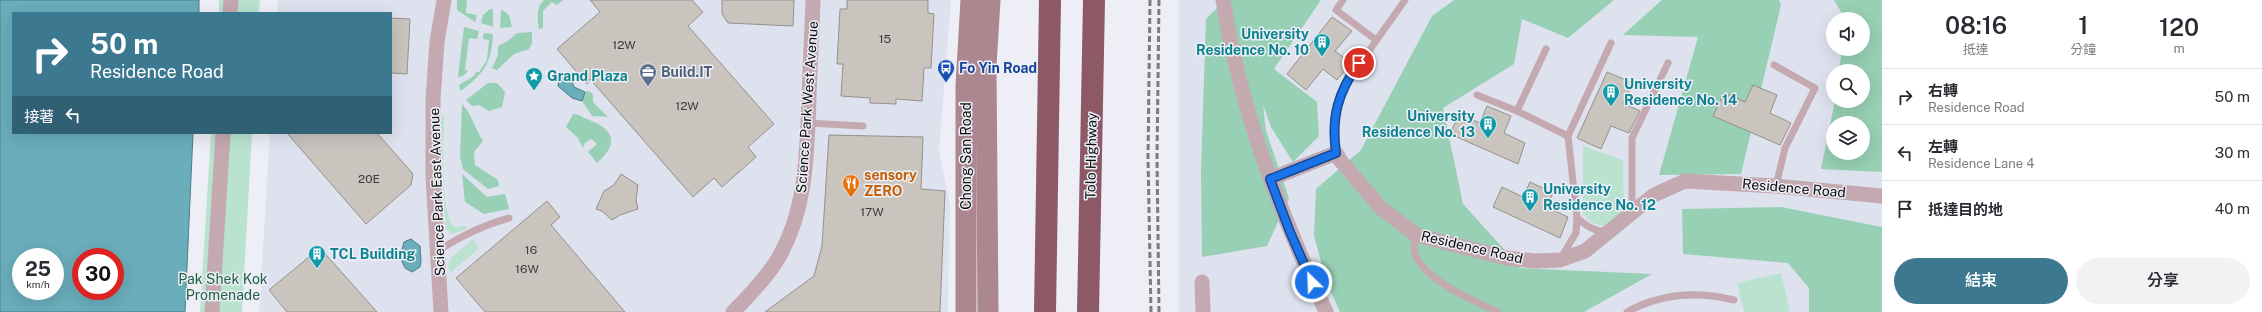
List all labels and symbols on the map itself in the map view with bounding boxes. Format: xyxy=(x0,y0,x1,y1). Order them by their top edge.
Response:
street label: Science Park West Avenue xyxy=(793,20,821,194)
place label: University Residence No. 10 xyxy=(1196,26,1309,58)
house number: 15 xyxy=(879,32,892,46)
building icon: University Residence No. 10 xyxy=(1312,32,1332,57)
house number: 12W xyxy=(612,38,636,52)
pin xyxy=(1342,46,1376,80)
bus stop icon: Fo Yin Road xyxy=(936,58,956,83)
place label: Fo Yin Road xyxy=(959,60,1037,76)
office icon: Build.IT xyxy=(638,62,658,87)
place label: Build.IT xyxy=(661,64,713,80)
place icon: Grand Plaza xyxy=(524,66,544,91)
place label: Grand Plaza xyxy=(547,68,628,84)
place label: University Residence No. 14 xyxy=(1624,76,1737,108)
building icon: University Residence No. 14 xyxy=(1601,82,1621,107)
house number: 12W xyxy=(675,99,699,113)
street label: Chong San Road xyxy=(958,102,974,210)
street label: Science Park East Avenue xyxy=(426,107,448,277)
place label: University Residence No. 13 xyxy=(1362,108,1475,140)
street label: Tolo Highway xyxy=(1082,112,1100,200)
building icon: University Residence No. 13 xyxy=(1478,114,1498,139)
place label: sensory ZERO xyxy=(864,167,917,199)
house number: 20E xyxy=(358,172,380,186)
restaurant icon: sensory ZERO xyxy=(841,173,861,198)
street label: Residence Road xyxy=(1742,175,1846,201)
place label: University Residence No. 12 xyxy=(1543,181,1656,213)
building icon: University Residence No. 12 xyxy=(1520,187,1540,212)
house number: 17W xyxy=(860,205,884,219)
street label: Residence Road xyxy=(1420,228,1524,266)
house number: 16 xyxy=(525,243,537,257)
building icon: TCL Building xyxy=(307,244,327,269)
place label: TCL Building xyxy=(330,246,415,262)
speed limit sign: 30 xyxy=(72,248,124,300)
position arrow xyxy=(1291,261,1333,303)
house number: 16W xyxy=(515,262,539,276)
park label: Pak Shek Kok Promenade xyxy=(178,271,268,303)

